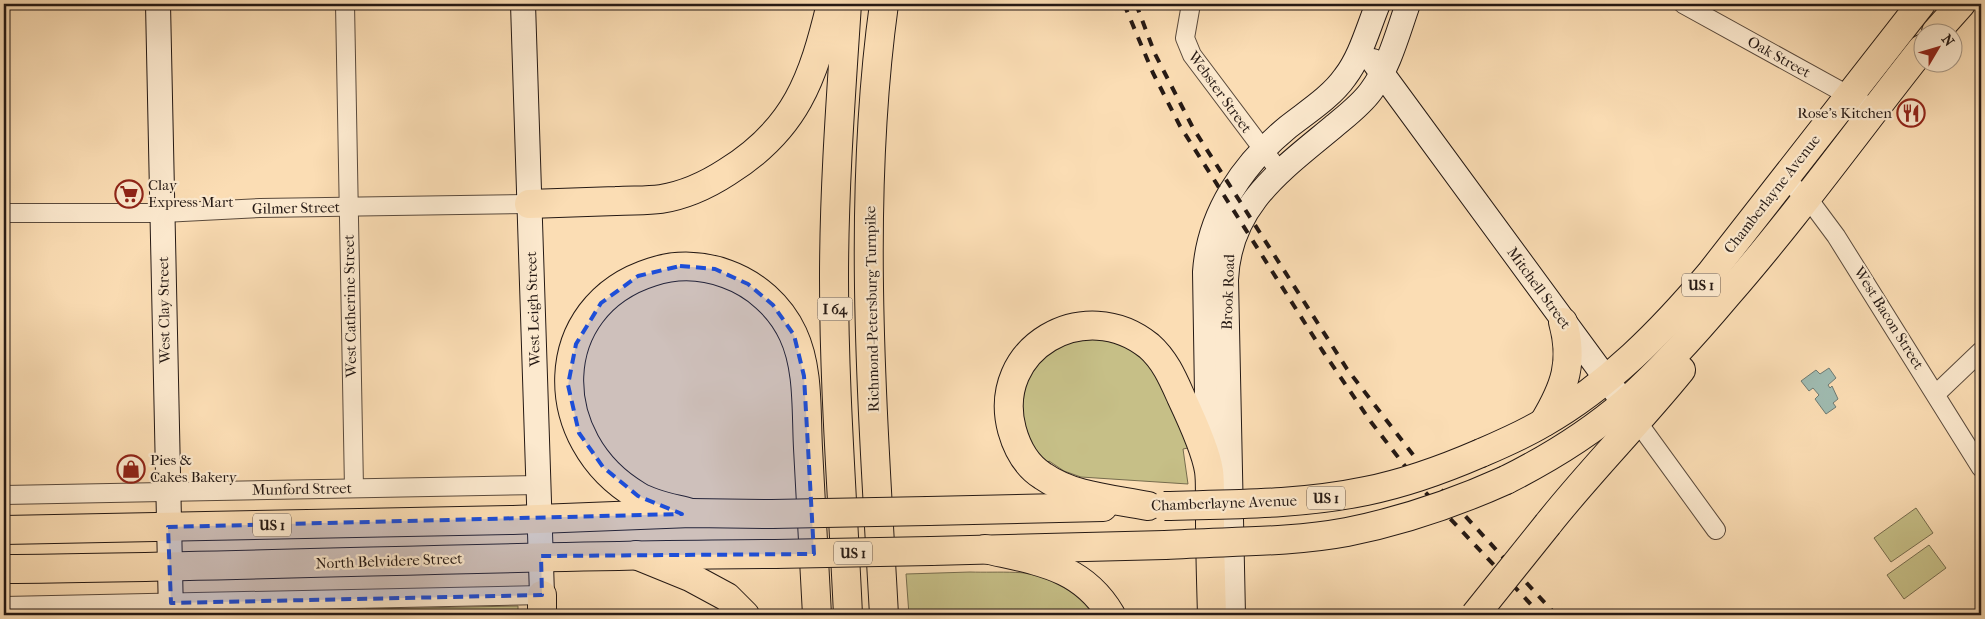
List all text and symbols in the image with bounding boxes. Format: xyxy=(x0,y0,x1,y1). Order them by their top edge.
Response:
north arrow xyxy=(1912,22,1962,72)
text: N xyxy=(1938,31,1958,50)
street label: Oak Street xyxy=(1744,32,1814,82)
street label: Webster Street xyxy=(1184,47,1256,137)
restaurant icon: Rose's Kitchen xyxy=(1896,98,1926,128)
place label: Rose's Kitchen xyxy=(1797,104,1892,122)
street label: Chamberlayne Avenue xyxy=(1720,131,1824,257)
place label: Clay Express Mart xyxy=(148,176,234,211)
supermarket icon: Clay Express Mart xyxy=(114,179,144,209)
street label: Gilmer Street xyxy=(252,198,341,218)
street label: Richmond-Petersburg Turnpike xyxy=(861,205,883,412)
street label: West Catherine Street xyxy=(340,234,360,379)
street label: Mitchell Street xyxy=(1503,244,1575,333)
street label: West Leigh Street xyxy=(522,250,544,368)
street label: Brook Road xyxy=(1218,253,1238,330)
street label: West Clay Street xyxy=(154,256,174,365)
street label: West Bacon Street xyxy=(1850,263,1928,373)
road number: US 1 xyxy=(1682,274,1720,296)
road number: I 64 xyxy=(818,298,852,320)
place label: Pies & Cakes Bakery xyxy=(150,451,238,486)
shop icon: Pies & Cakes Bakery xyxy=(116,454,146,484)
street label: Munford Street xyxy=(252,479,353,499)
road number: US 1 xyxy=(1307,486,1345,509)
street label: Chamberlayne Avenue xyxy=(1151,491,1298,515)
road number: US 1 xyxy=(253,514,291,536)
road number: US 1 xyxy=(834,542,872,564)
street label: North Belvidere Street xyxy=(315,549,463,573)

